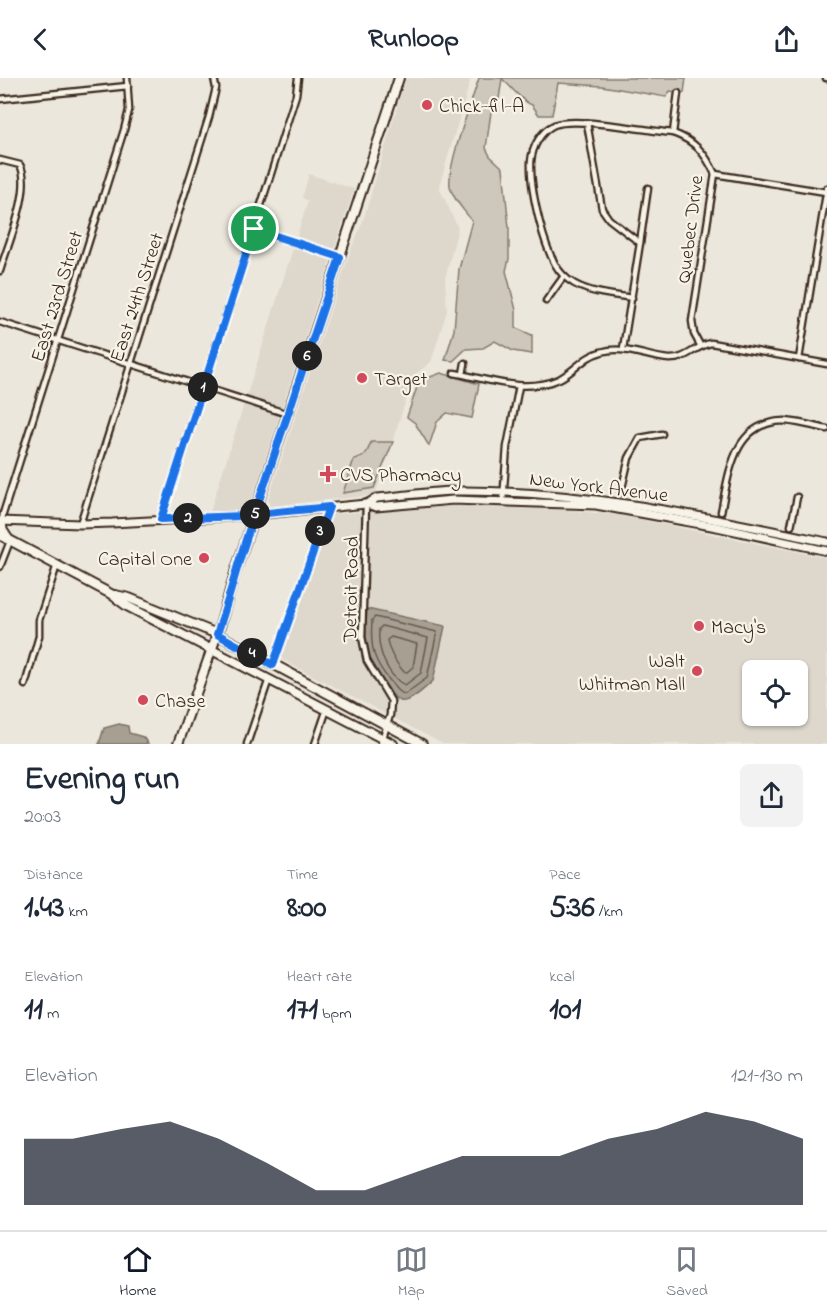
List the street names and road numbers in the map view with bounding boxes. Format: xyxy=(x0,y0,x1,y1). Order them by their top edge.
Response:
street label: Quebec Drive xyxy=(670,174,712,285)
street label: East 23rd Street xyxy=(25,227,92,366)
street label: East 24th Street xyxy=(104,229,173,366)
street label: New York Avenue xyxy=(528,466,670,511)
street label: Detroit Road xyxy=(337,536,368,643)

